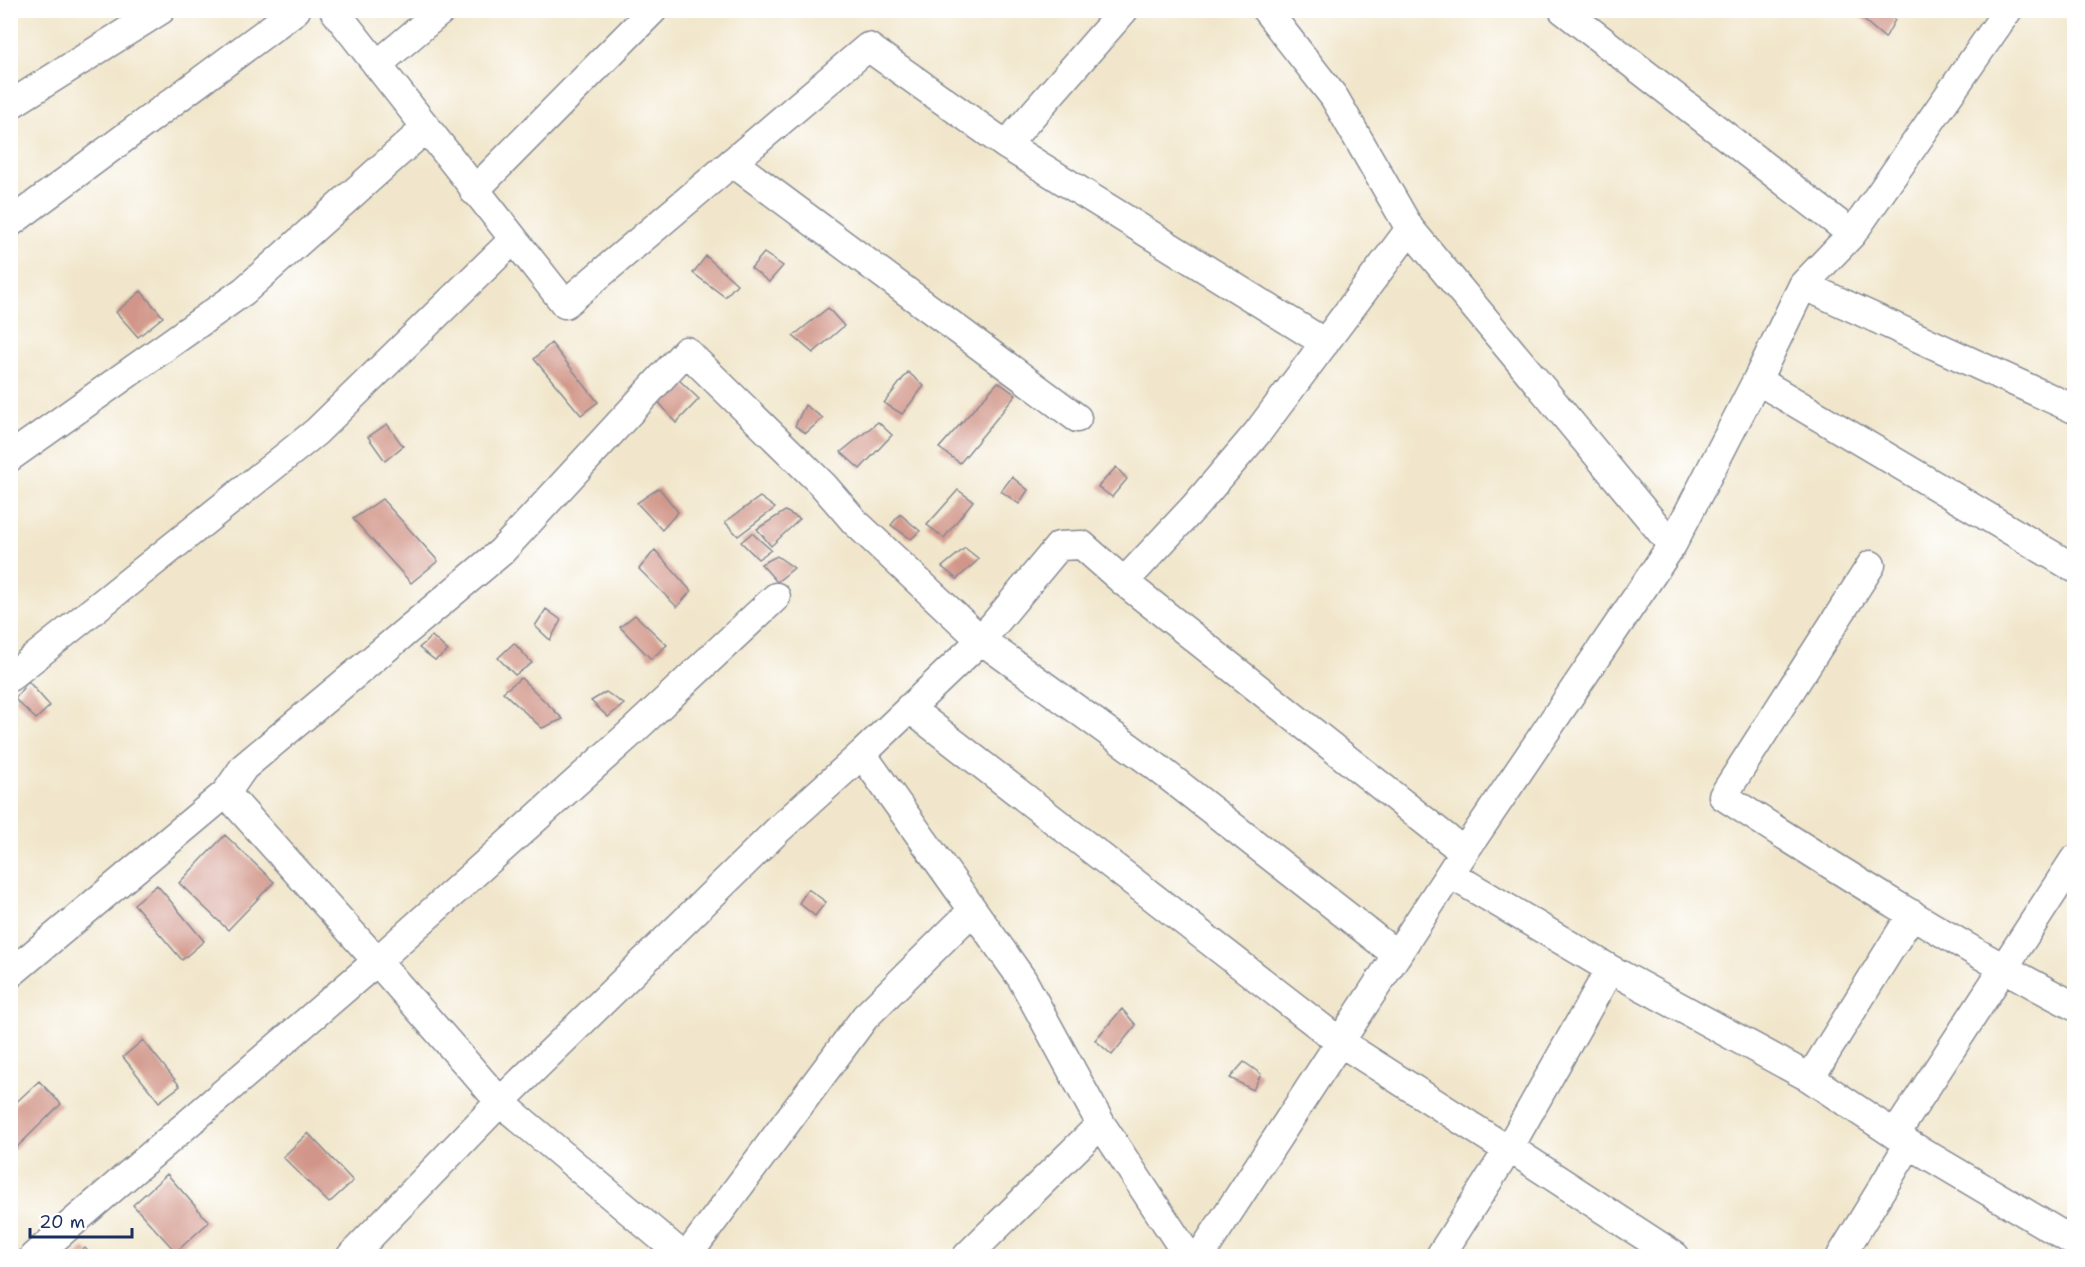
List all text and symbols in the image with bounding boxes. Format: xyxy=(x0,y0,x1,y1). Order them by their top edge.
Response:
scale bar xyxy=(30,1201,132,1239)
text: 20 m xyxy=(39,1210,85,1234)

